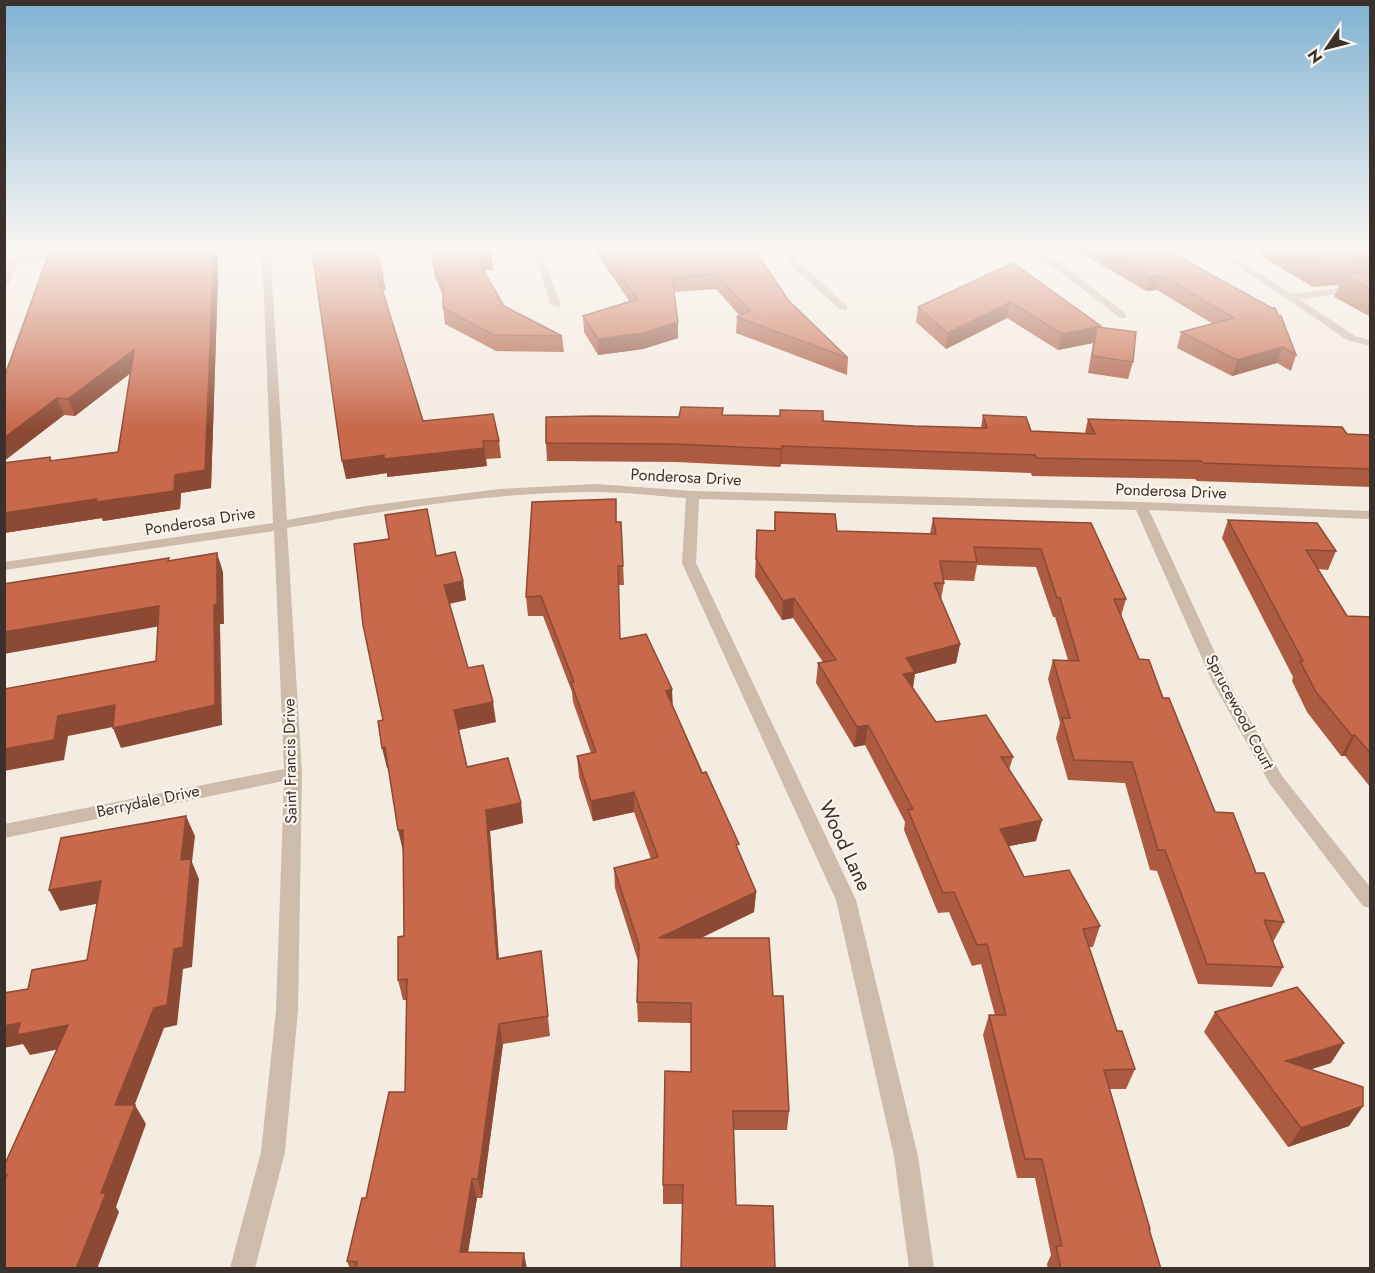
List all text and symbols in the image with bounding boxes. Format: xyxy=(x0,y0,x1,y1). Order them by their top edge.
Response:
north arrow xyxy=(1297,18,1357,78)
text: N xyxy=(1302,45,1328,68)
street label: Ponderosa Drive xyxy=(630,463,742,491)
street label: Ponderosa Drive xyxy=(1115,478,1227,504)
street label: Ponderosa Drive xyxy=(143,501,257,541)
street label: Sprucewood Court xyxy=(1200,651,1280,774)
street label: Saint Francis Drive xyxy=(277,698,303,824)
street label: Berrydale Drive xyxy=(94,779,202,823)
street label: Wood Lane xyxy=(811,796,879,896)

